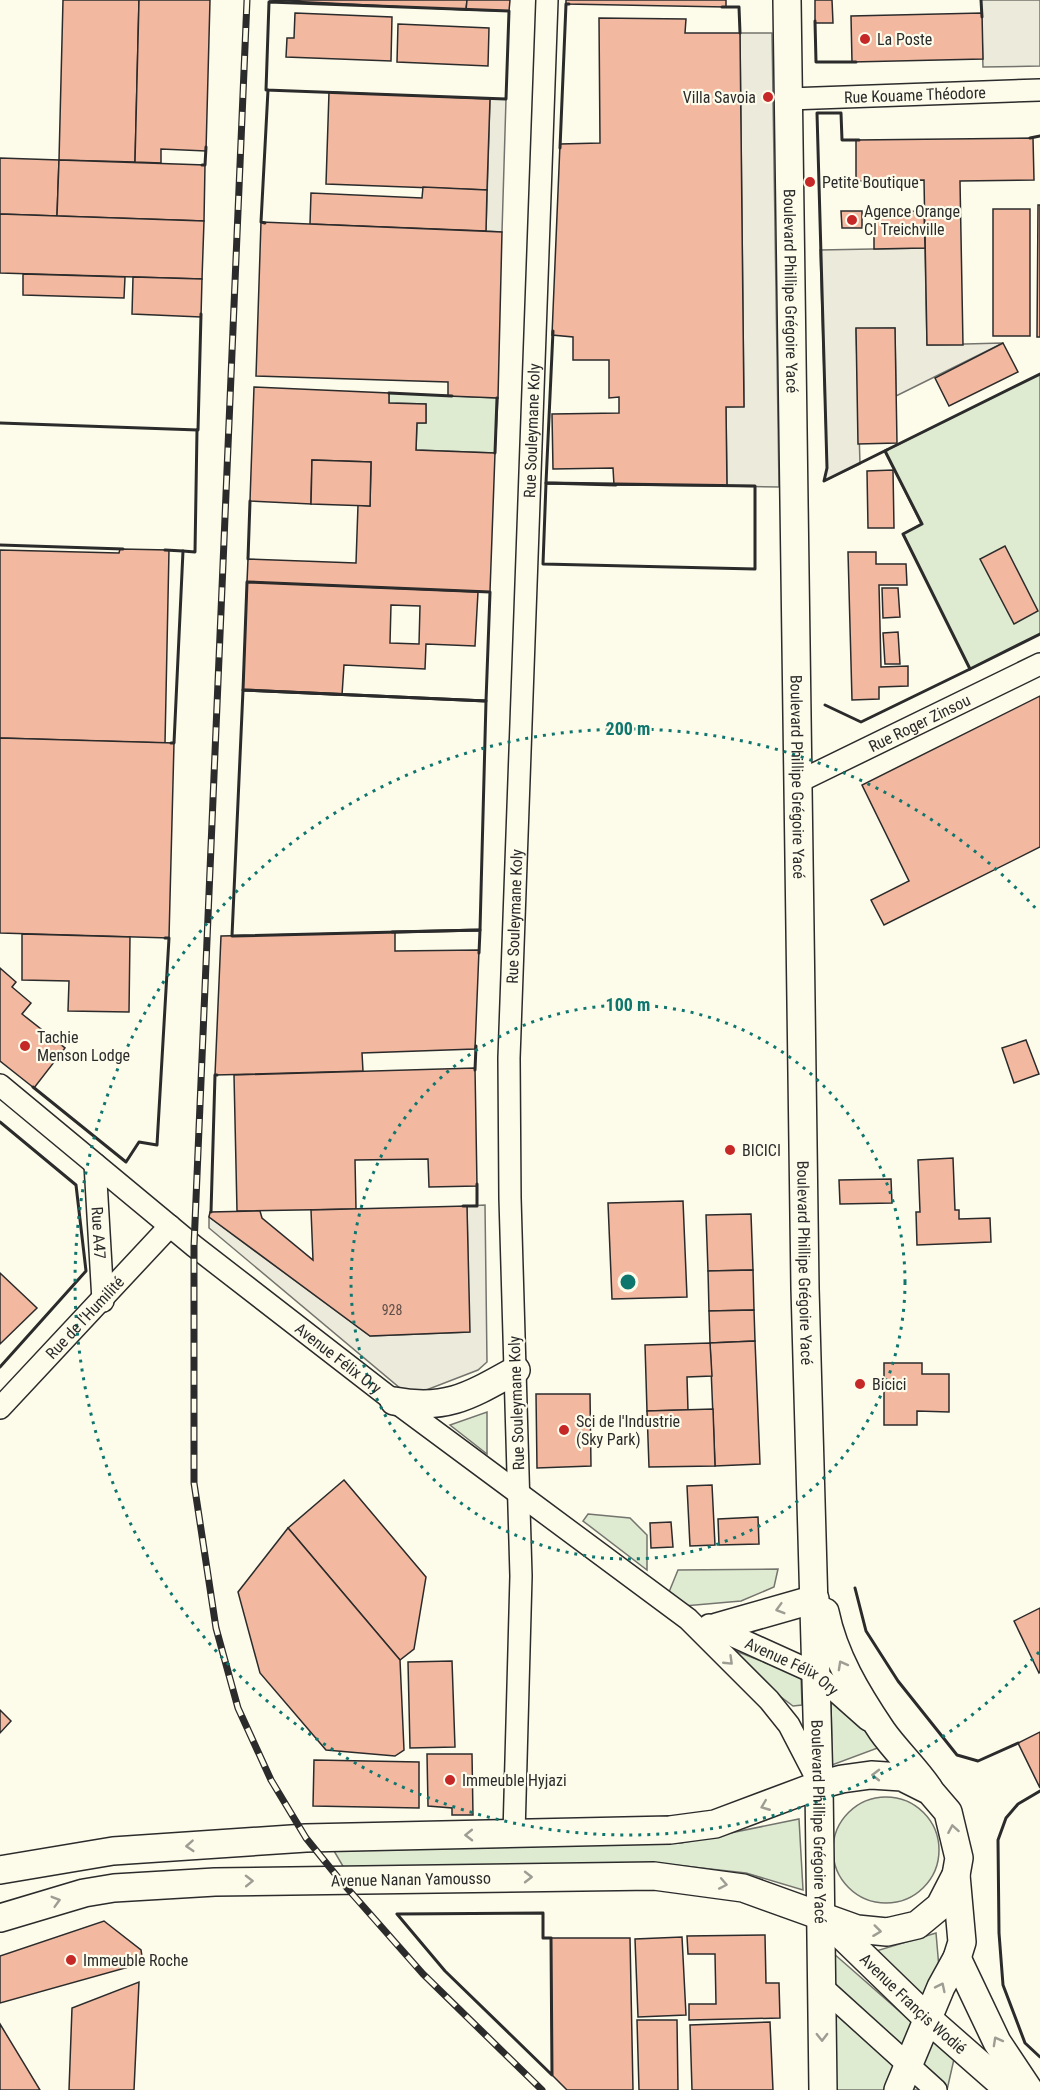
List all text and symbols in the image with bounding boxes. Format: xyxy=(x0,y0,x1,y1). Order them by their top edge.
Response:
place label: La Poste xyxy=(877,30,932,49)
marker: La Poste xyxy=(858,32,872,46)
street label: Rue Kouame Théodore xyxy=(844,83,986,107)
place label: Villa Savoia xyxy=(683,88,756,107)
marker: Villa Savoia xyxy=(761,90,775,104)
place label: Petite Boutique xyxy=(822,173,919,192)
marker: Petite Boutique xyxy=(803,175,817,189)
street label: Boulevard Phillipe Grégoire Yacé xyxy=(780,189,801,393)
place label: Agence Orange CI Treichville xyxy=(864,202,960,239)
marker: Agence Orange CI Treichville xyxy=(845,213,859,227)
street label: Rue Souleymane Koly xyxy=(520,363,544,498)
street label: Boulevard Phillipe Grégoire Yacé xyxy=(786,675,808,879)
street label: Rue Roger Zinsou xyxy=(866,690,973,756)
text: 200 m xyxy=(606,718,650,739)
street label: Rue Souleymane Koly xyxy=(503,848,527,984)
text: 100 m xyxy=(606,994,650,1015)
place label: Tachie Menson Lodge xyxy=(37,1028,130,1065)
marker: Tachie Menson Lodge xyxy=(18,1039,32,1053)
place label: BICICI xyxy=(742,1141,781,1160)
marker: BICICI xyxy=(723,1143,737,1157)
street label: Boulevard Phillipe Grégoire Yacé xyxy=(793,1161,816,1365)
street label: Rue A47 xyxy=(88,1206,110,1260)
centre of rings xyxy=(618,1272,638,1292)
street label: Rue de l'Humilité xyxy=(42,1273,128,1363)
house number: 928 xyxy=(382,1302,402,1318)
street label: Avenue Félix Ory xyxy=(291,1319,385,1398)
street label: Rue Souleymane Koly xyxy=(505,1335,528,1471)
place label: Bicici xyxy=(872,1375,907,1394)
marker: Bicici xyxy=(853,1377,867,1391)
place label: Sci de l'Industrie (Sky Park) xyxy=(576,1412,680,1449)
marker: Sci de l'Industrie (Sky Park) xyxy=(557,1423,571,1437)
one-way arrow xyxy=(775,1602,786,1614)
street label: Avenue Félix Ory xyxy=(742,1634,843,1700)
one-way arrow xyxy=(721,1653,732,1664)
one-way arrow xyxy=(838,1661,849,1671)
street label: Boulevard Phillipe Grégoire Yacé xyxy=(807,1719,830,1924)
one-way arrow xyxy=(872,1769,881,1782)
place label: Immeuble Hyjazi xyxy=(462,1771,567,1790)
marker: Immeuble Hyjazi xyxy=(443,1773,457,1787)
one-way arrow xyxy=(760,1799,771,1812)
one-way arrow xyxy=(948,1825,960,1834)
one-way arrow xyxy=(464,1829,473,1841)
one-way arrow xyxy=(186,1839,195,1852)
street label: Avenue Nanan Yamousso xyxy=(331,1869,491,1890)
one-way arrow xyxy=(524,1871,533,1883)
one-way arrow xyxy=(245,1875,254,1887)
one-way arrow xyxy=(717,1877,727,1890)
one-way arrow xyxy=(50,1896,61,1908)
one-way arrow xyxy=(872,1924,881,1937)
street label: Avenue Françis Wodié xyxy=(856,1950,970,2058)
place label: Immeuble Roche xyxy=(83,1951,188,1970)
marker: Immeuble Roche xyxy=(64,1953,78,1967)
one-way arrow xyxy=(934,1983,946,1994)
one-way arrow xyxy=(816,2032,829,2041)
one-way arrow xyxy=(993,2037,1004,2047)

